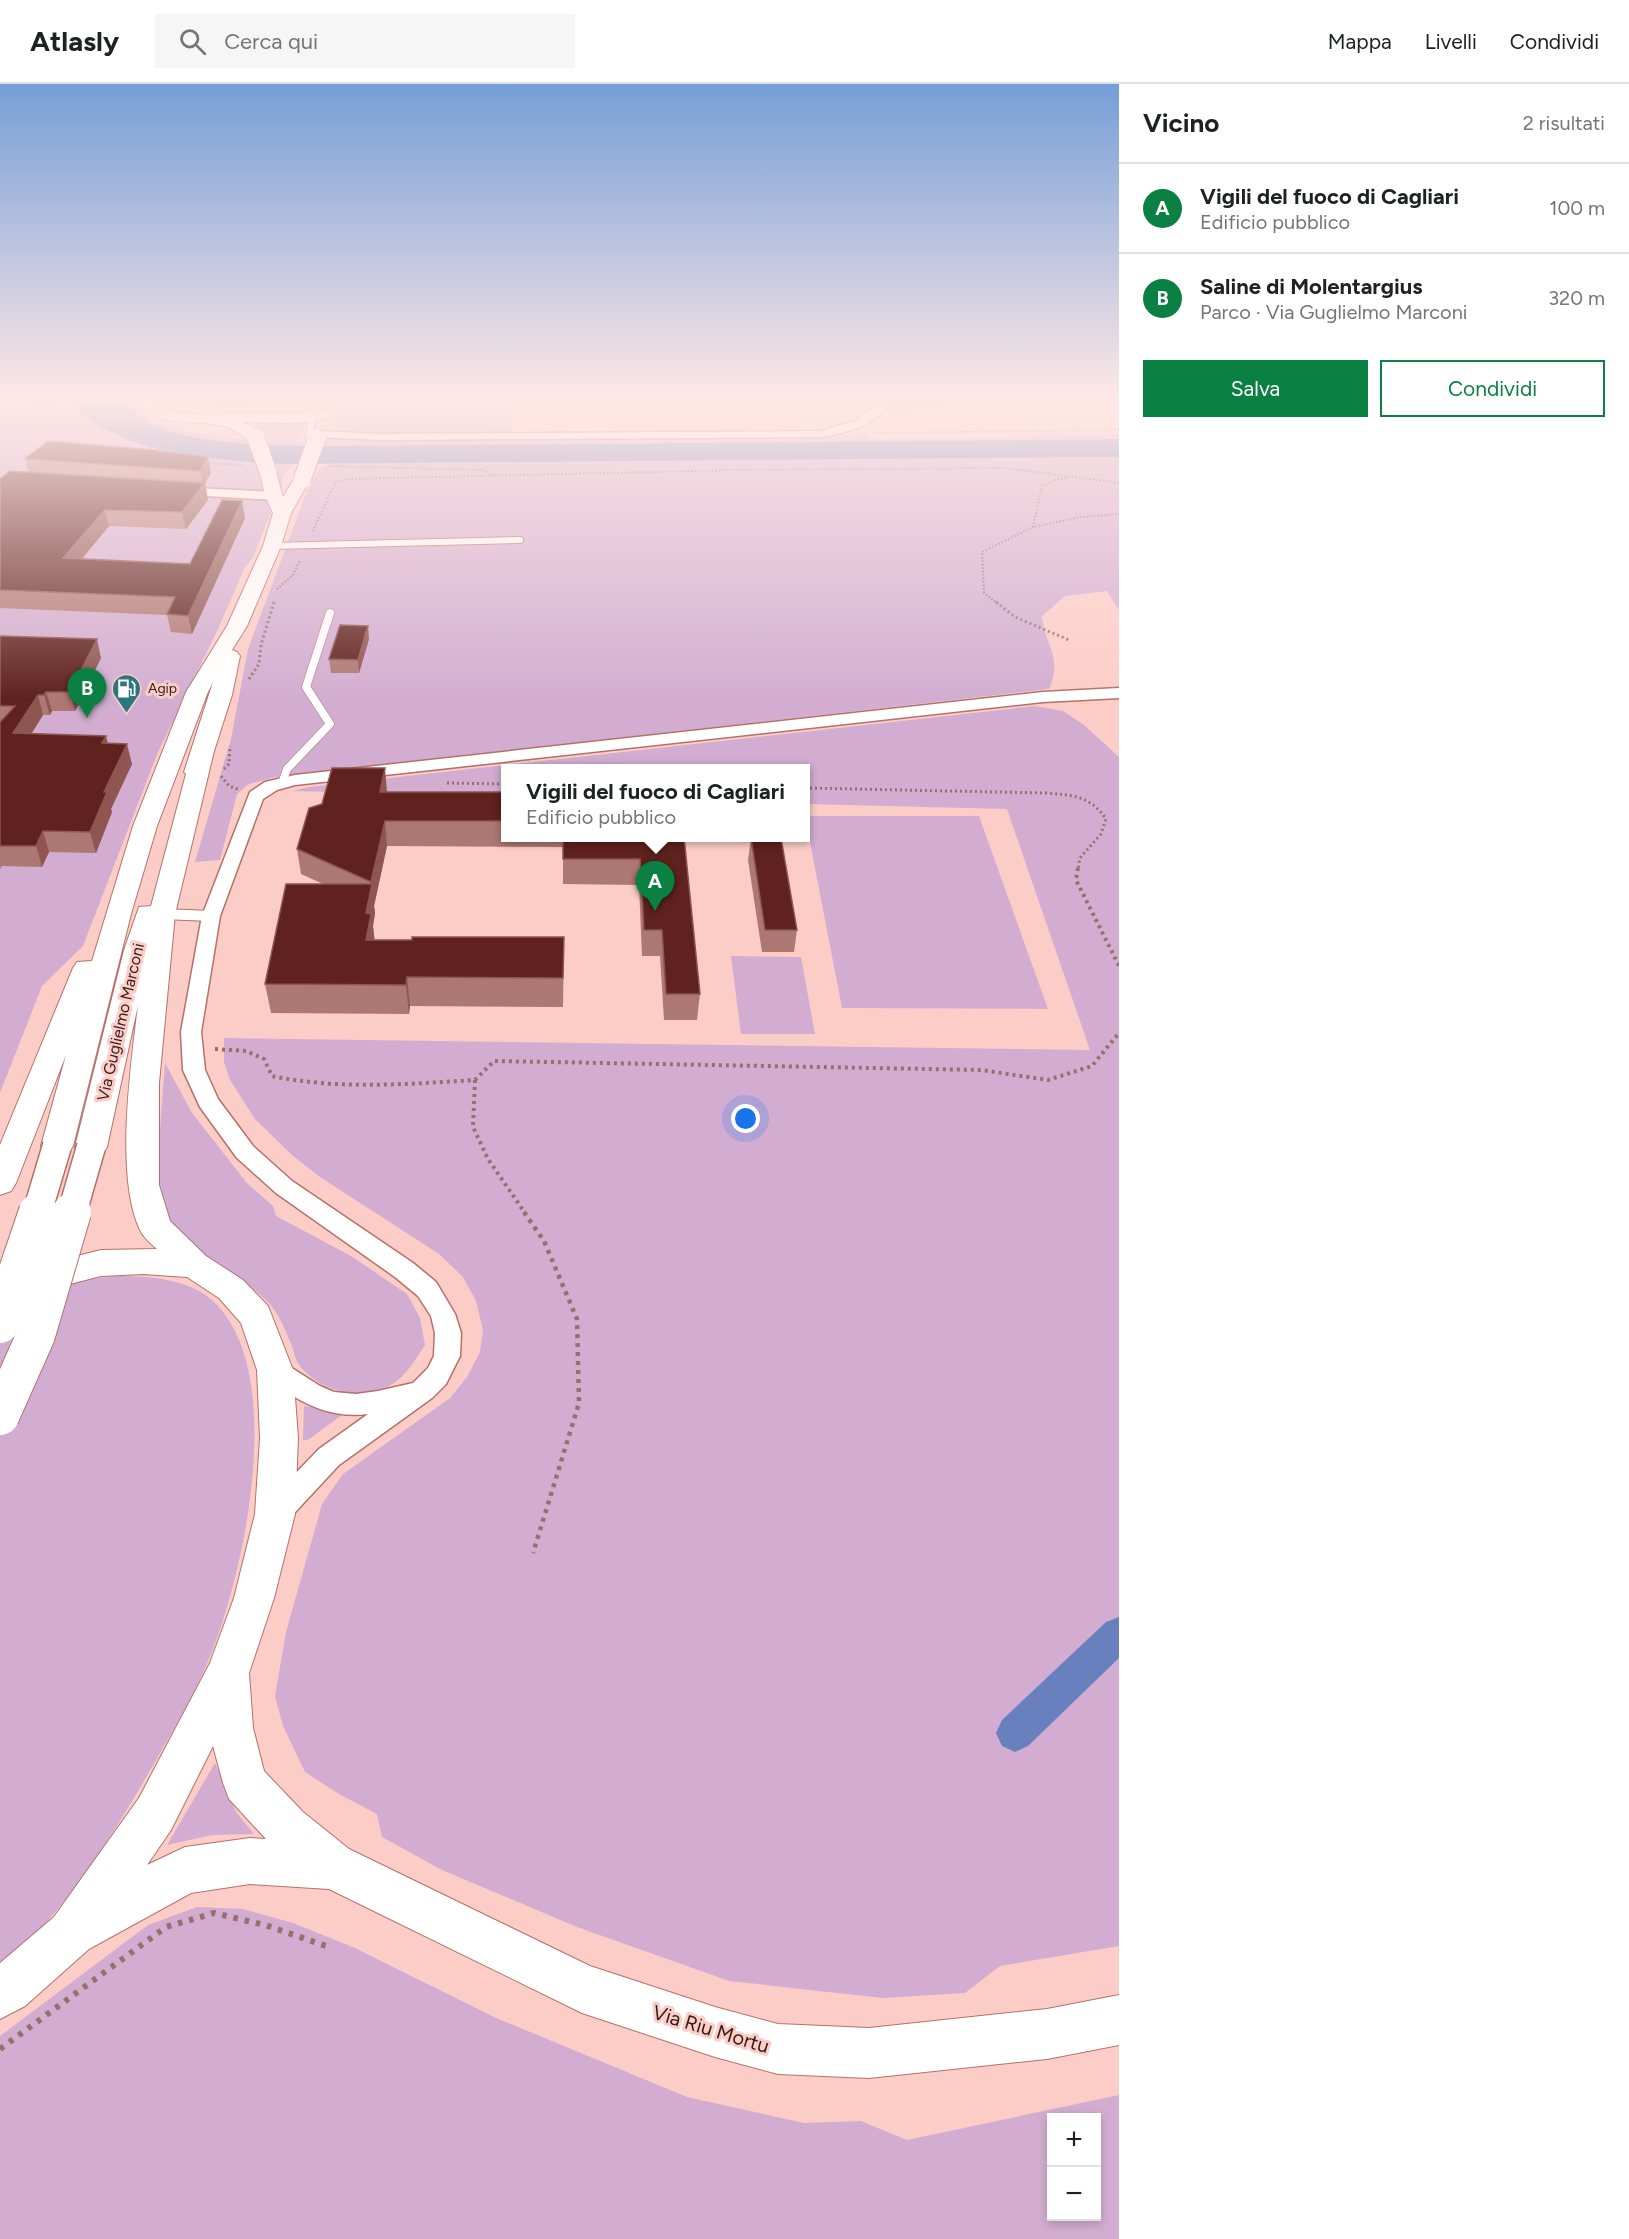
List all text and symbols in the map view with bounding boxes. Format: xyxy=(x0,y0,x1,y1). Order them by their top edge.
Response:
search box xyxy=(155,14,575,68)
text: Atlasly xyxy=(30,24,119,58)
icon: search xyxy=(176,25,209,58)
text: Cerca qui xyxy=(224,28,318,55)
text: Mappa xyxy=(1328,29,1392,54)
text: Livelli xyxy=(1425,29,1477,54)
text: Condividi xyxy=(1510,29,1599,54)
text: Vicino xyxy=(1143,107,1219,139)
text: 2 risultati xyxy=(1523,111,1605,135)
text: Vigili del fuoco di Cagliari xyxy=(1200,183,1459,210)
text: A xyxy=(1155,196,1170,220)
text: 100 m xyxy=(1549,196,1605,220)
text: Edificio pubblico xyxy=(1200,210,1350,234)
text: Saline di Molentargius xyxy=(1200,273,1422,300)
text: B xyxy=(1156,286,1169,310)
text: 320 m xyxy=(1548,286,1605,310)
text: Parco · Via Guglielmo Marconi xyxy=(1200,300,1467,324)
button: Salva xyxy=(1143,360,1368,417)
button: Condividi xyxy=(1380,360,1605,417)
pin: B xyxy=(68,668,106,718)
fuel station icon: Agip xyxy=(111,672,143,714)
place label: Agip xyxy=(148,680,177,697)
popup xyxy=(501,764,810,842)
text: Vigili del fuoco di Cagliari xyxy=(526,778,785,805)
text: Edificio pubblico xyxy=(526,805,676,829)
pin: A xyxy=(636,862,674,911)
street label: Via Guglielmo Marconi xyxy=(93,941,148,1103)
your location xyxy=(731,1104,760,1133)
street label: Via Riu Mortu xyxy=(650,2000,772,2058)
map controls xyxy=(1047,2113,1101,2221)
button: + xyxy=(1047,2113,1101,2167)
button: − xyxy=(1047,2167,1101,2221)

